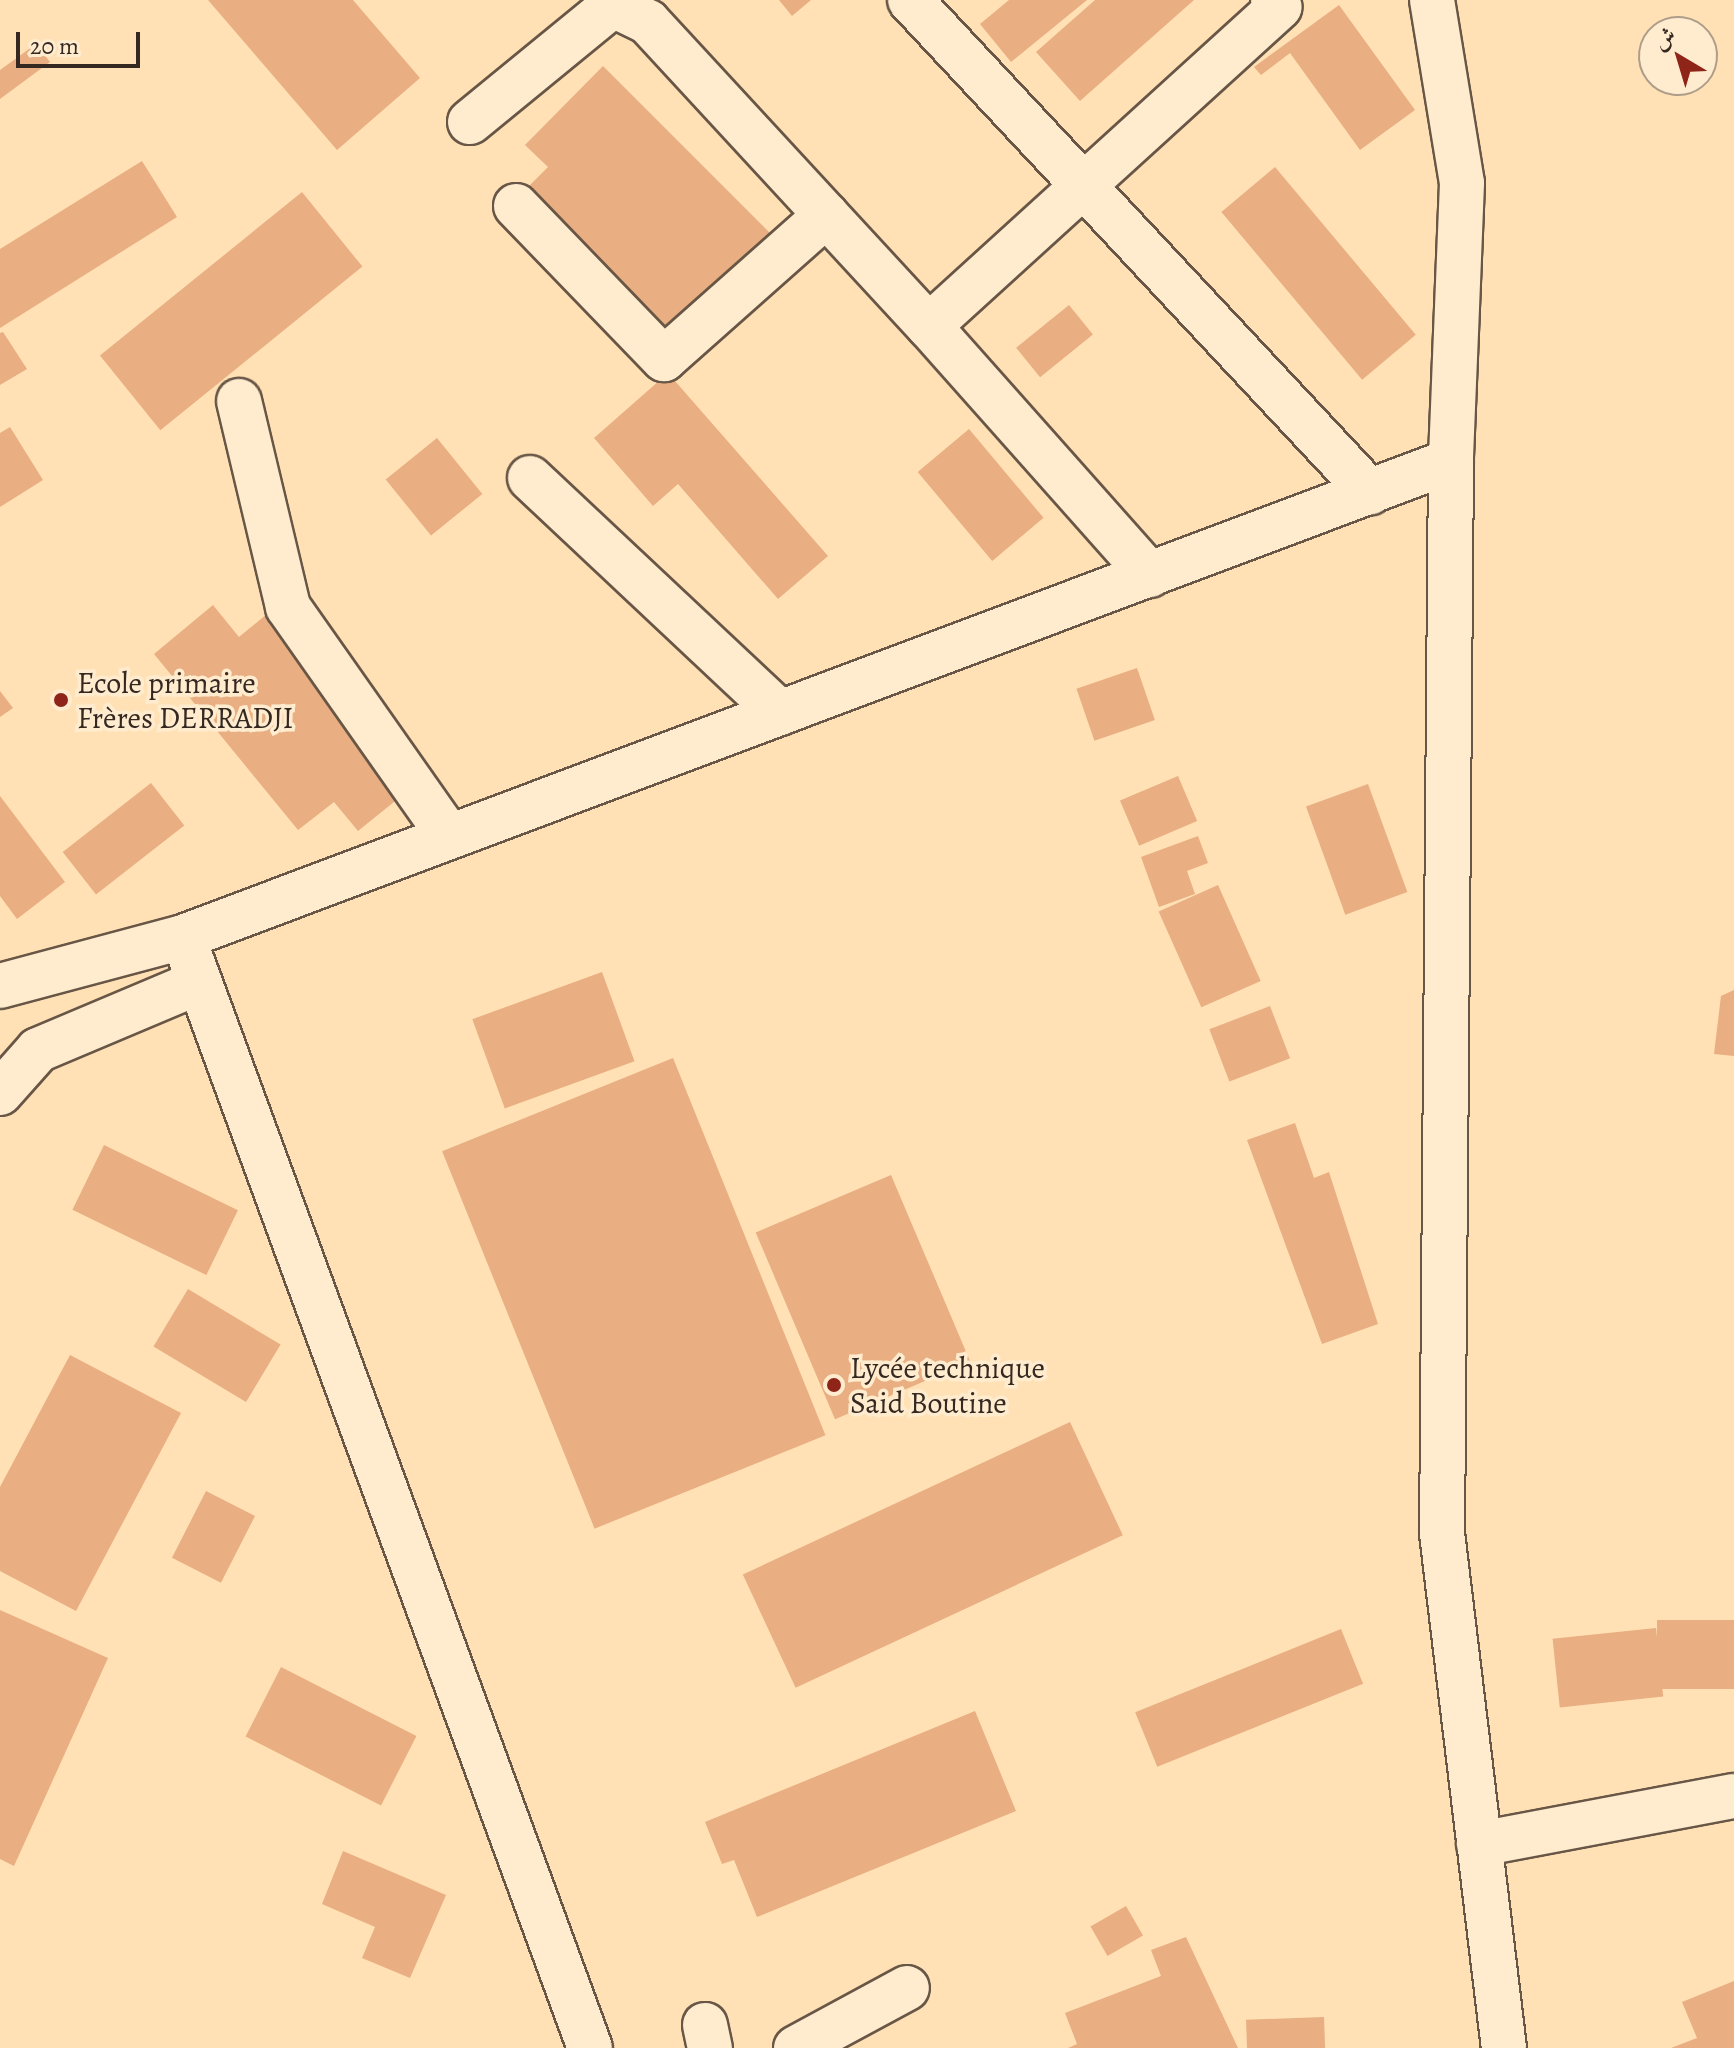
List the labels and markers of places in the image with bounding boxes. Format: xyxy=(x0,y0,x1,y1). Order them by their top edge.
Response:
place label: Ecole primaire Frères DERRADJI xyxy=(77,665,293,736)
marker: Ecole primaire Frères DERRADJI xyxy=(52,691,70,709)
place label: Lycée technique Said Boutine xyxy=(850,1350,1045,1420)
marker: Lycée technique Said Boutine xyxy=(825,1376,843,1394)

